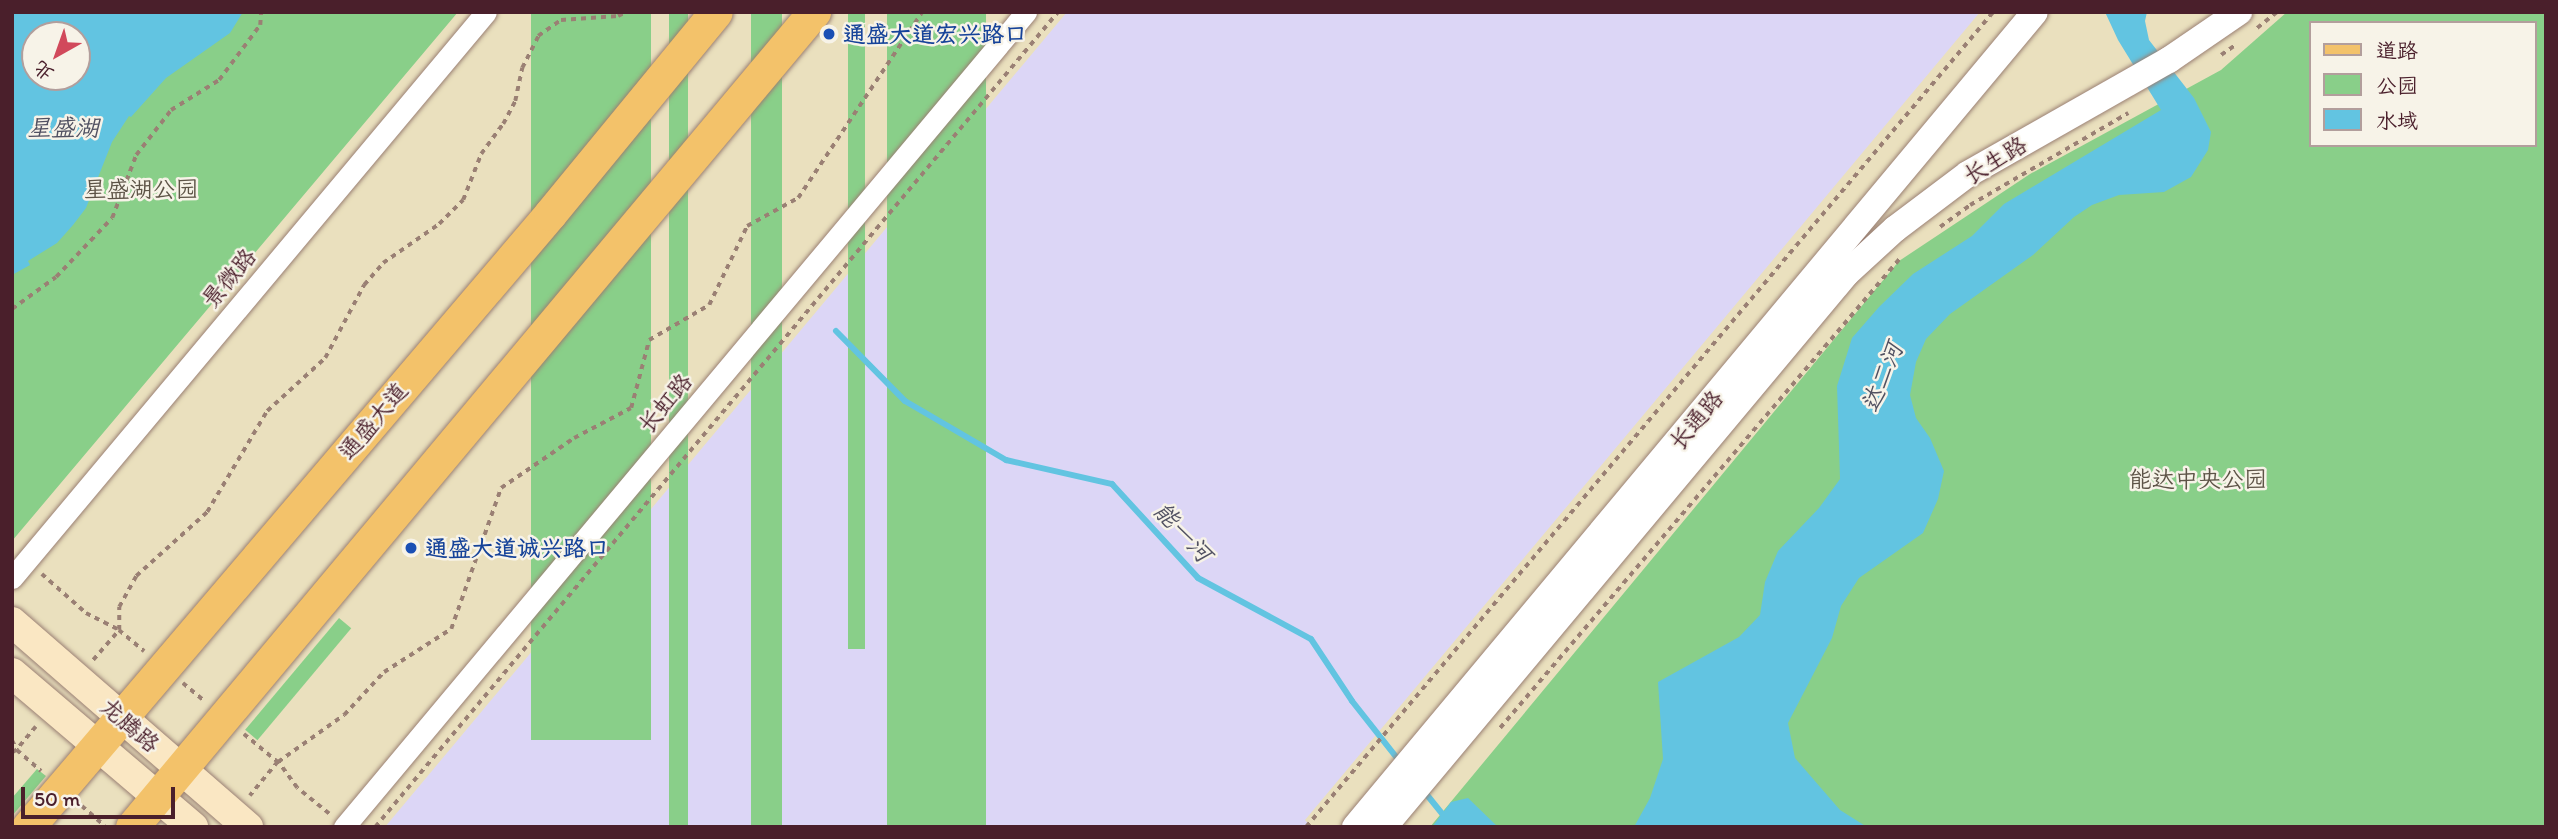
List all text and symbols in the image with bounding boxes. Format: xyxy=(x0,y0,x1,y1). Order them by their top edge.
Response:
place label: 通盛大道宏兴路口 xyxy=(843,20,1027,48)
north arrow xyxy=(21,21,91,91)
legend xyxy=(2310,21,2537,147)
marker: 通盛大道宏兴路口 xyxy=(821,26,837,42)
text: 道路 xyxy=(2376,38,2418,63)
text: 北 xyxy=(29,56,58,86)
text: 公园 xyxy=(2376,73,2418,98)
text: 水域 xyxy=(2376,108,2418,133)
water label: 星盛湖 xyxy=(27,114,99,142)
street label: 长生路 xyxy=(1958,130,2032,190)
park label: 星盛湖公园 xyxy=(84,175,198,203)
street label: 景微路 xyxy=(196,243,262,313)
water label: 达二河 xyxy=(1855,338,1909,416)
street label: 长虹路 xyxy=(632,368,698,438)
street label: 通盛大道 xyxy=(333,377,413,465)
street label: 长通路 xyxy=(1663,385,1729,455)
park label: 能达中央公园 xyxy=(2129,465,2267,493)
water label: 能一河 xyxy=(1148,496,1218,568)
place label: 通盛大道诚兴路口 xyxy=(425,534,609,562)
marker: 通盛大道诚兴路口 xyxy=(403,540,419,556)
street label: 龙腾路 xyxy=(95,692,165,758)
scale bar xyxy=(24,772,178,816)
text: 50 m xyxy=(34,786,80,811)

